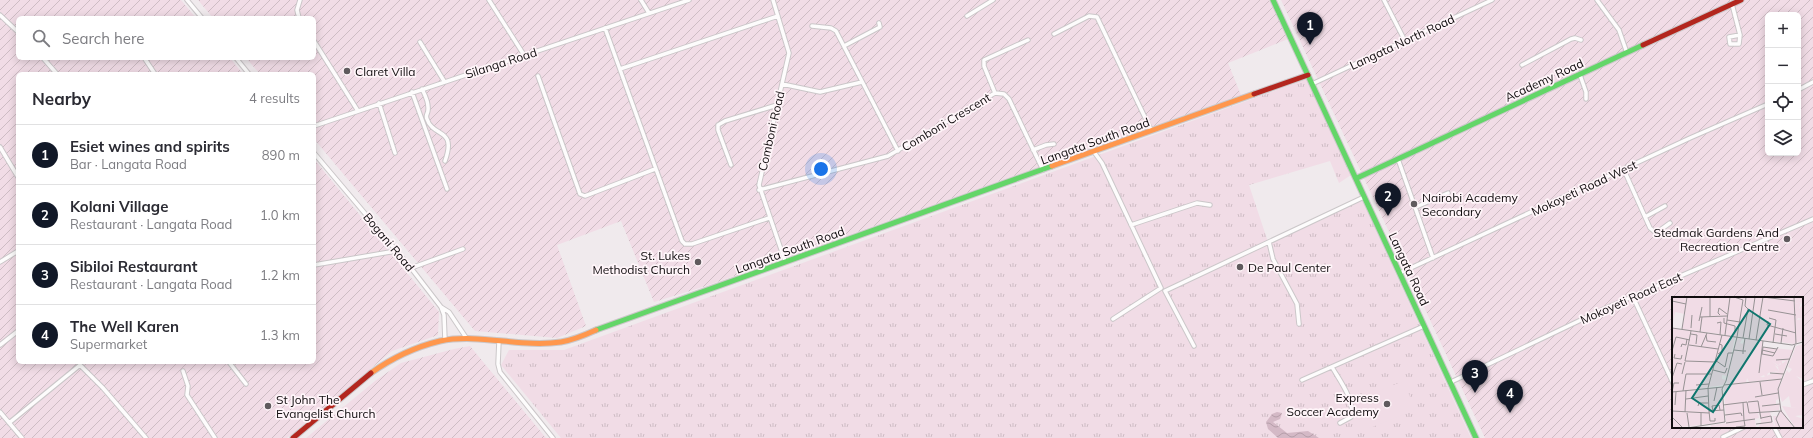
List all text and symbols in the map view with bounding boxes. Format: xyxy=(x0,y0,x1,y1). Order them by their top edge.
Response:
street label: Langata North Road xyxy=(1347,11,1457,73)
pin: 1 xyxy=(1297,12,1323,45)
map controls xyxy=(1765,12,1801,156)
button: + xyxy=(1765,12,1801,48)
search box xyxy=(16,16,316,60)
icon: search xyxy=(30,27,52,49)
text: Search here xyxy=(62,29,144,48)
street label: Silanga Road xyxy=(463,44,539,82)
button: − xyxy=(1765,48,1801,84)
street label: Academy Road xyxy=(1502,55,1586,105)
place label: Claret Villa xyxy=(355,64,416,79)
marker: Claret Villa xyxy=(342,66,352,76)
button: locate xyxy=(1765,84,1801,120)
text: Nearby xyxy=(32,88,91,109)
text: 4 results xyxy=(249,90,300,106)
street label: Comboni Road xyxy=(755,90,787,172)
street label: Comboni Crescent xyxy=(899,90,993,154)
street label: Langata South Road xyxy=(1039,114,1151,168)
button: layers xyxy=(1765,120,1801,156)
text: Esiet wines and spirits xyxy=(70,137,230,156)
text: 1 xyxy=(41,147,49,163)
text: 890 m xyxy=(262,147,300,163)
text: Bar · Langata Road xyxy=(70,156,187,172)
street label: Mokoyeti Road West xyxy=(1529,157,1639,219)
your location xyxy=(811,159,831,179)
pin: 2 xyxy=(1375,183,1401,216)
place label: Nairobi Academy Secondary xyxy=(1422,190,1518,219)
text: Kolani Village xyxy=(70,197,168,216)
marker: Nairobi Academy Secondary xyxy=(1409,199,1419,209)
text: 2 xyxy=(41,207,49,223)
text: 1.0 km xyxy=(260,207,300,223)
street label: Bogani Road xyxy=(360,210,418,274)
text: Restaurant · Langata Road xyxy=(70,216,232,232)
street label: Langata South Road xyxy=(734,223,846,277)
place label: Stedmak Gardens And Recreation Centre xyxy=(1653,225,1779,254)
street label: Langata Road xyxy=(1385,230,1433,308)
marker: Stedmak Gardens And Recreation Centre xyxy=(1782,234,1792,244)
place label: St. Lukes Methodist Church xyxy=(592,248,690,277)
text: Sibiloi Restaurant xyxy=(70,257,197,276)
marker: St. Lukes Methodist Church xyxy=(693,257,703,267)
place label: De Paul Center xyxy=(1248,260,1331,275)
marker: De Paul Center xyxy=(1235,262,1245,272)
text: 3 xyxy=(41,267,49,283)
text: 1.2 km xyxy=(260,267,300,283)
street label: Mokoyeti Road East xyxy=(1578,269,1684,327)
text: Restaurant · Langata Road xyxy=(70,276,232,292)
inset map xyxy=(1672,297,1803,428)
text: The Well Karen xyxy=(70,317,179,336)
text: 4 xyxy=(41,327,49,343)
text: 1.3 km xyxy=(260,327,300,343)
text: Supermarket xyxy=(70,336,147,352)
pin: 3 xyxy=(1462,360,1488,393)
pin: 4 xyxy=(1497,380,1523,413)
place label: Express Soccer Academy xyxy=(1287,390,1380,419)
place label: St John The Evangelist Church xyxy=(276,392,376,421)
marker: Express Soccer Academy xyxy=(1382,399,1392,409)
marker: St John The Evangelist Church xyxy=(263,401,273,411)

